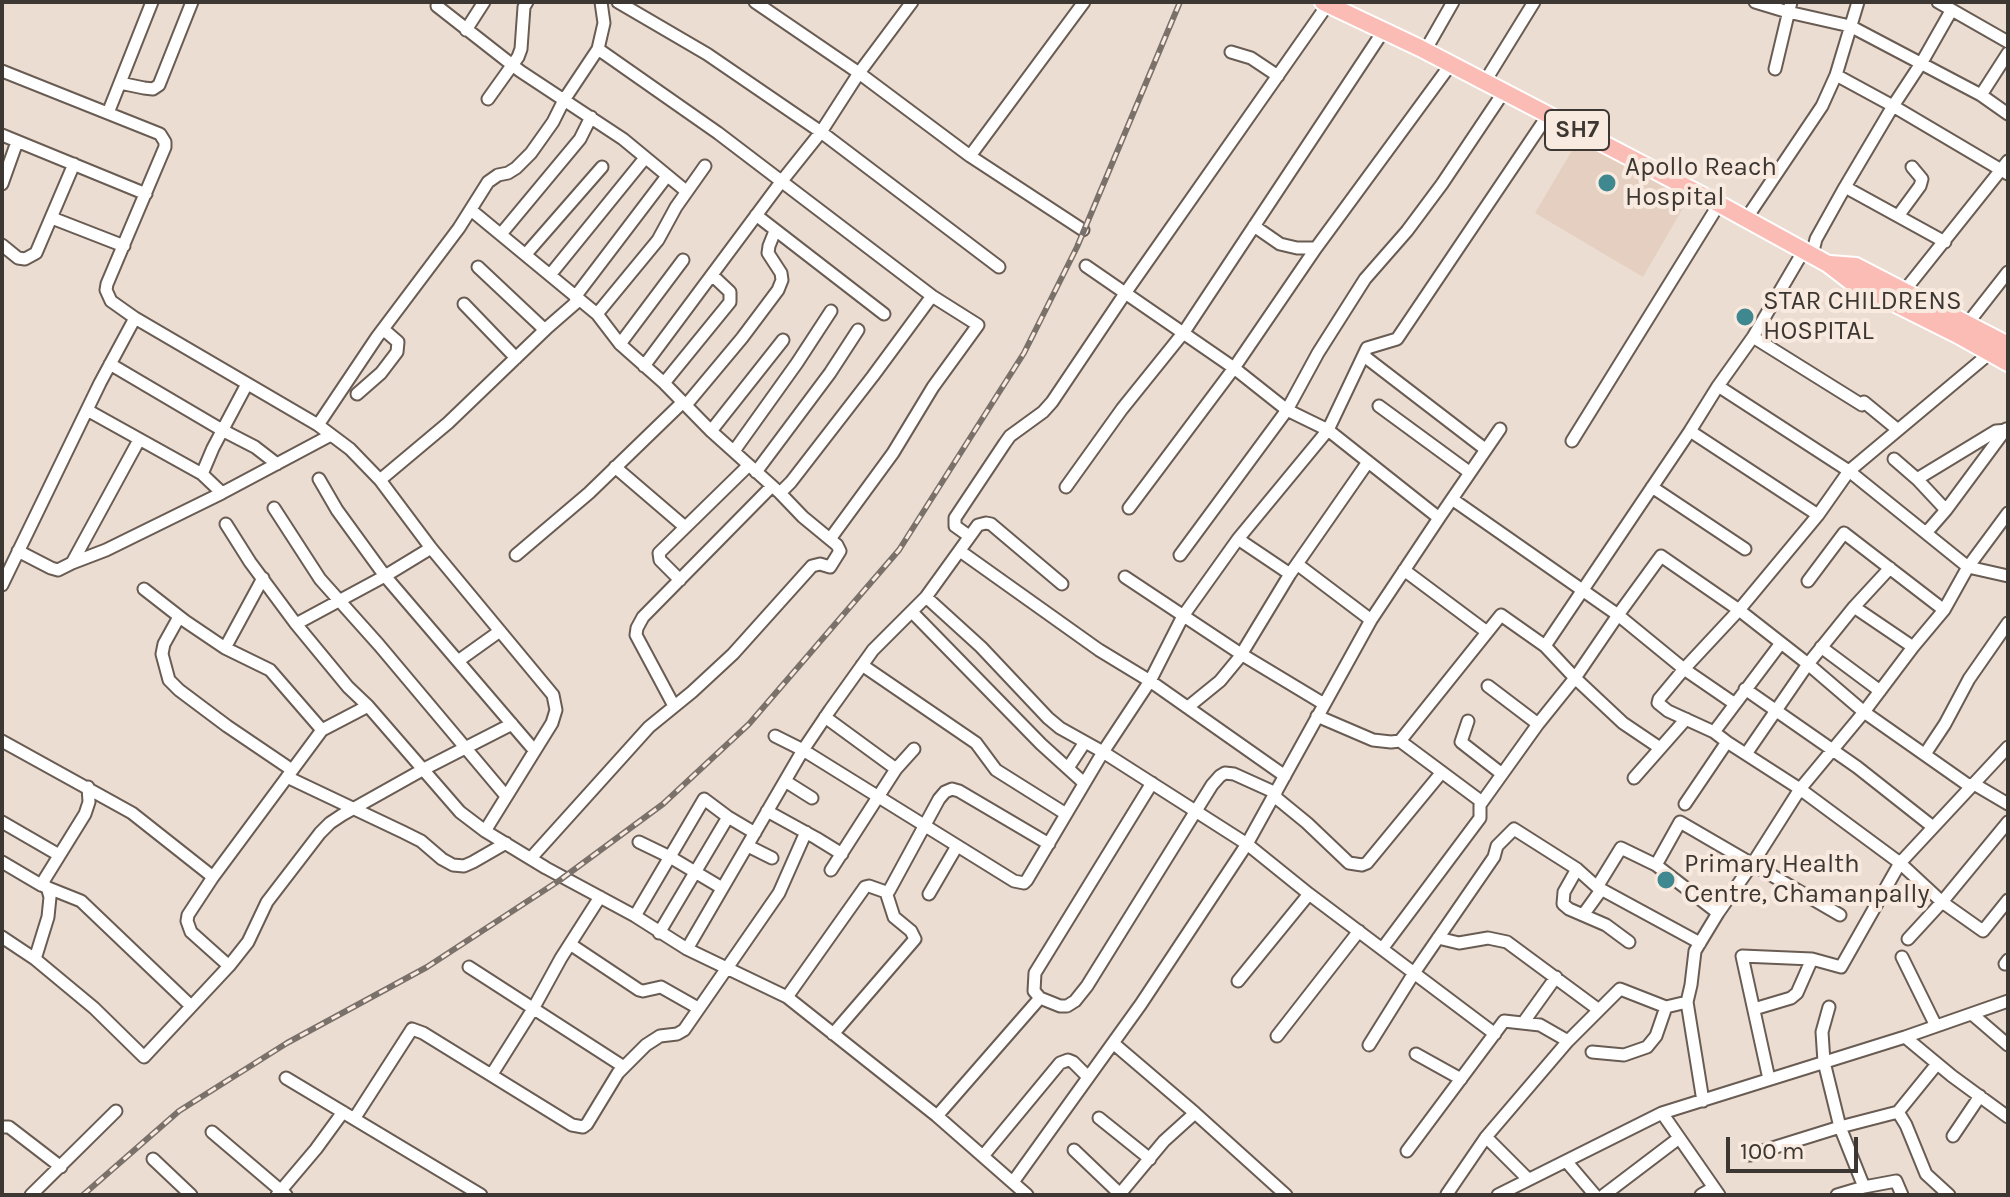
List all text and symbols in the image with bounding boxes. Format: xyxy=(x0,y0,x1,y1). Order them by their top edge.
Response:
road number: SH7 xyxy=(1545,110,1609,150)
place label: Apollo Reach Hospital xyxy=(1625,152,1777,214)
marker: Apollo Reach Hospital xyxy=(1596,172,1618,194)
place label: STAR CHILDRENS HOSPITAL xyxy=(1763,286,1962,348)
marker: STAR CHILDRENS HOSPITAL xyxy=(1734,306,1756,328)
place label: Primary Health Centre, Chamanpally xyxy=(1684,849,1930,910)
marker: Primary Health Centre, Chamanpally xyxy=(1655,869,1677,891)
scale bar xyxy=(1730,1121,1862,1171)
text: 100 m xyxy=(1740,1137,1805,1165)

